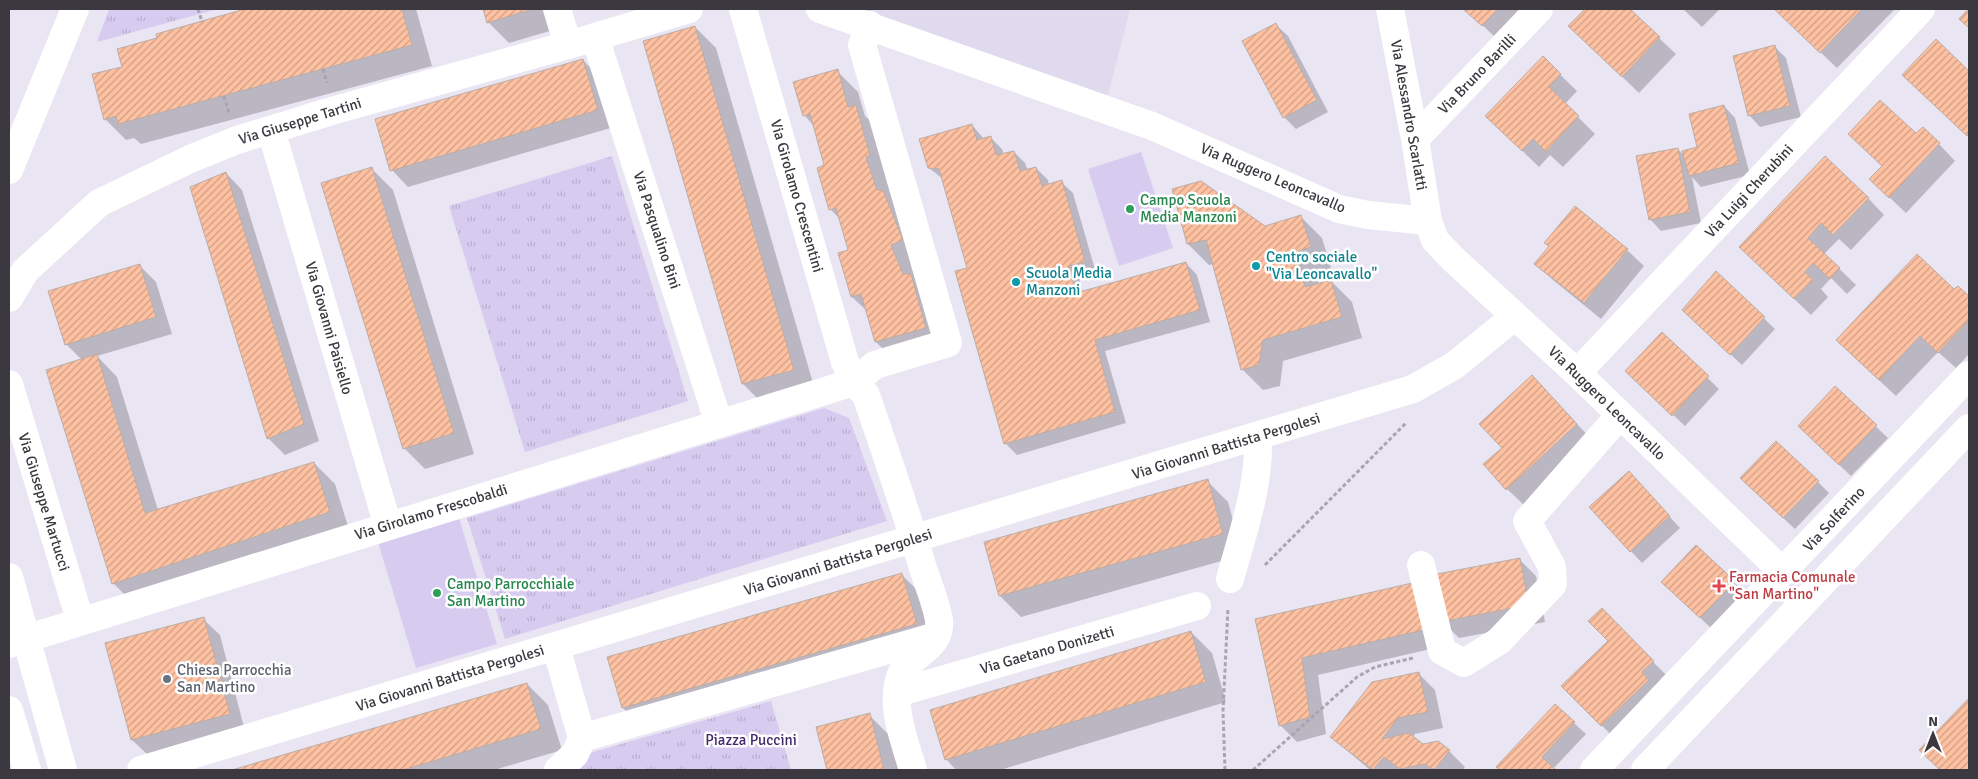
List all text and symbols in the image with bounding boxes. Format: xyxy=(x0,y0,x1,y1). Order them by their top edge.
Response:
street label: Via Bruno Barilli xyxy=(1434,30,1520,118)
street label: Via Alessandro Scarlatti xyxy=(1387,38,1431,192)
street label: Via Giuseppe Tartini xyxy=(236,94,364,148)
street label: Via Girolamo Crescentini xyxy=(767,117,827,275)
street label: Via Ruggero Leoncavallo xyxy=(1198,139,1349,217)
street label: Via Luigi Cherubini xyxy=(1701,141,1797,241)
street label: Via Pasqualino Bini xyxy=(629,169,685,291)
place label: Campo Scuola Media Manzoni xyxy=(1140,191,1237,226)
marker: Campo Scuola Media Manzoni xyxy=(1124,203,1136,215)
place label: Centro sociale "Via Leoncavallo" xyxy=(1266,248,1377,283)
street label: Via Giovanni Paisiello xyxy=(301,259,357,397)
marker: Centro sociale "Via Leoncavallo" xyxy=(1250,260,1262,272)
place label: Scuola Media Manzoni xyxy=(1026,264,1112,299)
marker: Scuola Media Manzoni xyxy=(1010,276,1022,288)
street label: Via Ruggero Leoncavallo xyxy=(1545,342,1670,464)
street label: Via Giovanni Battista Pergolesi xyxy=(1130,409,1322,483)
street label: Via Giuseppe Martucci xyxy=(14,431,74,573)
street label: Via Girolamo Frescobaldi xyxy=(352,480,510,544)
street label: Via Solferino xyxy=(1799,483,1869,555)
street label: Via Giovanni Battista Pergolesi xyxy=(742,525,934,599)
place label: Farmacia Comunale "San Martino" xyxy=(1729,568,1856,603)
place label: Campo Parrocchiale San Martino xyxy=(447,575,575,610)
marker: Farmacia Comunale "San Martino" xyxy=(1713,580,1725,592)
marker: Campo Parrocchiale San Martino xyxy=(431,587,443,599)
street label: Via Gaetano Donizetti xyxy=(978,622,1116,678)
street label: Via Giovanni Battista Pergolesi xyxy=(354,641,546,715)
place label: Chiesa Parrocchia San Martino xyxy=(177,661,292,696)
marker: Chiesa Parrocchia San Martino xyxy=(161,673,173,685)
north arrow xyxy=(1908,709,1958,759)
text: N xyxy=(1928,713,1938,730)
park label: Piazza Puccini xyxy=(705,731,797,749)

